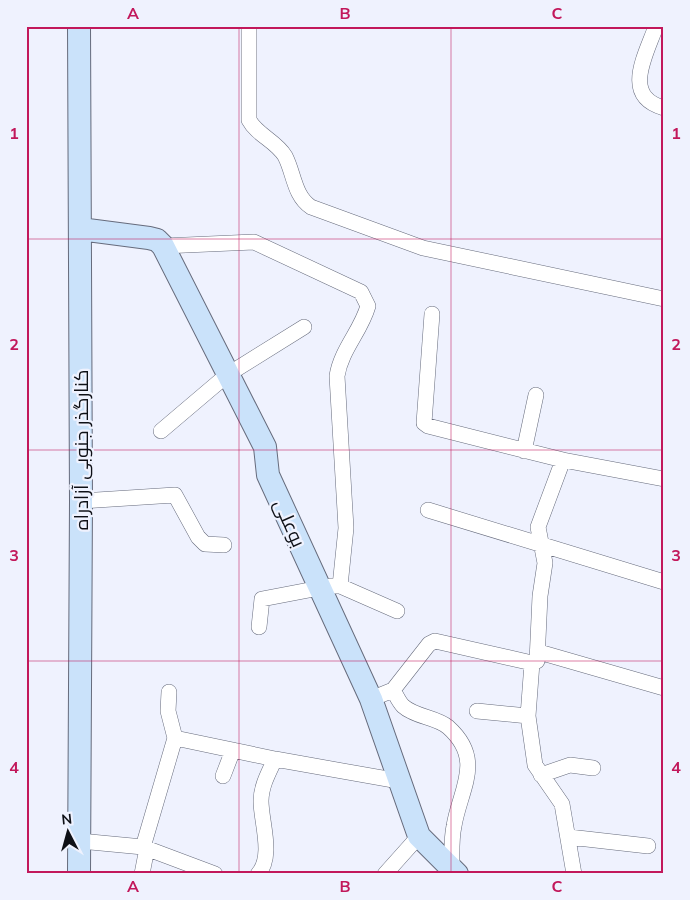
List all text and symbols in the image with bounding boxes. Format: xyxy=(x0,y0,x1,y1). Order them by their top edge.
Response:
text: A xyxy=(127,3,139,23)
text: B xyxy=(339,3,351,23)
text: C xyxy=(552,3,563,23)
text: 1 xyxy=(9,123,19,143)
text: 1 xyxy=(671,123,681,143)
text: 2 xyxy=(9,334,19,354)
text: 2 xyxy=(671,334,681,354)
street label: کنارگذر جنوبی آزادراه xyxy=(69,370,93,530)
street label: بوعلی xyxy=(269,495,311,551)
text: 3 xyxy=(9,545,19,565)
text: 3 xyxy=(671,545,681,565)
text: 4 xyxy=(9,757,19,777)
text: 4 xyxy=(671,757,681,777)
north arrow xyxy=(42,808,92,858)
text: N xyxy=(60,810,73,829)
text: A xyxy=(127,876,139,896)
text: B xyxy=(339,876,351,896)
text: C xyxy=(552,876,563,896)

